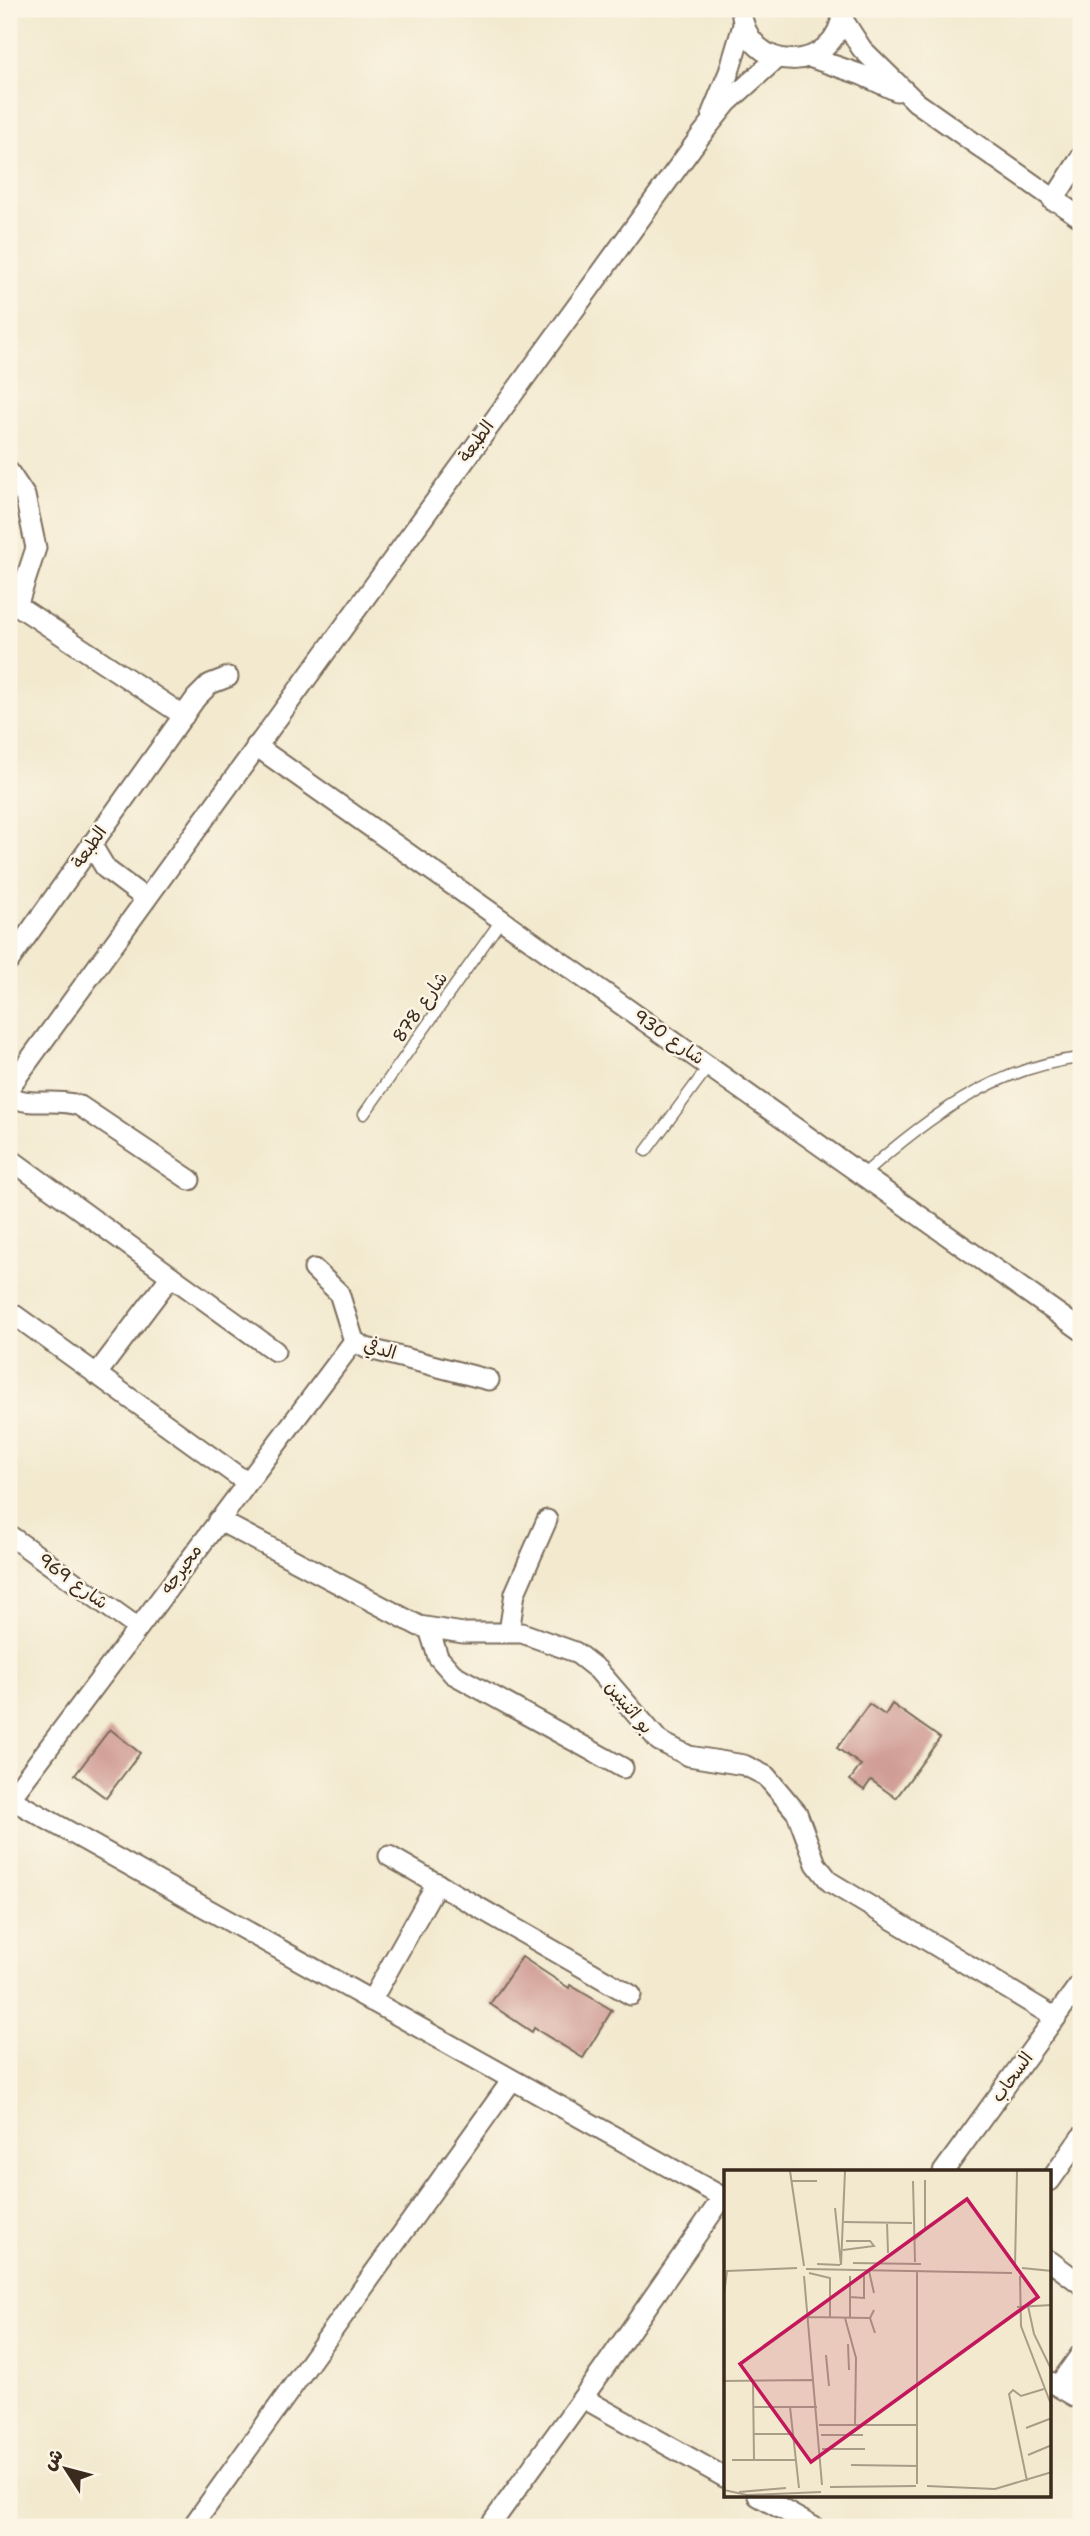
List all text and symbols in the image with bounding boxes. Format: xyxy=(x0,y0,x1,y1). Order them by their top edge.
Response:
street label: الطبعة xyxy=(453,415,499,467)
street label: الطبعة xyxy=(66,821,112,873)
street label: شارع 878 xyxy=(387,967,453,1047)
street label: شارع 930 xyxy=(629,1004,709,1070)
street label: الدفي xyxy=(360,1333,399,1366)
street label: محيرجه xyxy=(155,1539,207,1599)
street label: شارع 969 xyxy=(33,1547,113,1615)
street label: بو اثنيتين xyxy=(600,1675,658,1739)
street label: السحاب xyxy=(986,2047,1038,2107)
inset map xyxy=(724,2170,1052,2498)
north arrow xyxy=(32,2434,102,2504)
text: ش xyxy=(36,2443,69,2475)

